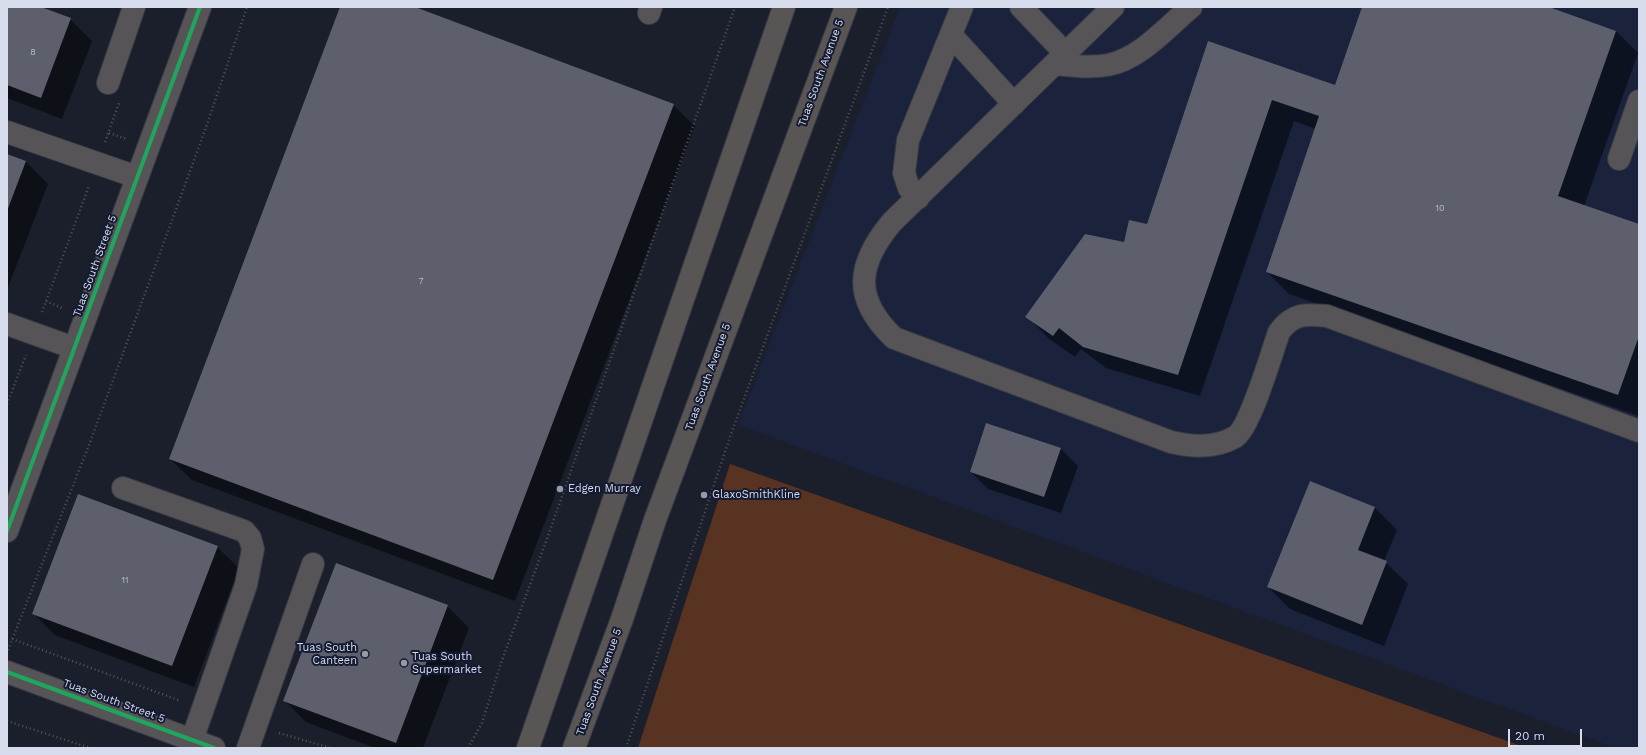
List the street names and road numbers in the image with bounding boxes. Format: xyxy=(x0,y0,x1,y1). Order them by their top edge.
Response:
street label: Tuas South Avenue 5 xyxy=(795,18,847,128)
street label: Tuas South Street 5 xyxy=(70,213,120,319)
street label: Tuas South Avenue 5 xyxy=(682,322,734,432)
street label: Tuas South Avenue 5 xyxy=(573,627,625,737)
street label: Tuas South Street 5 xyxy=(61,676,167,726)

